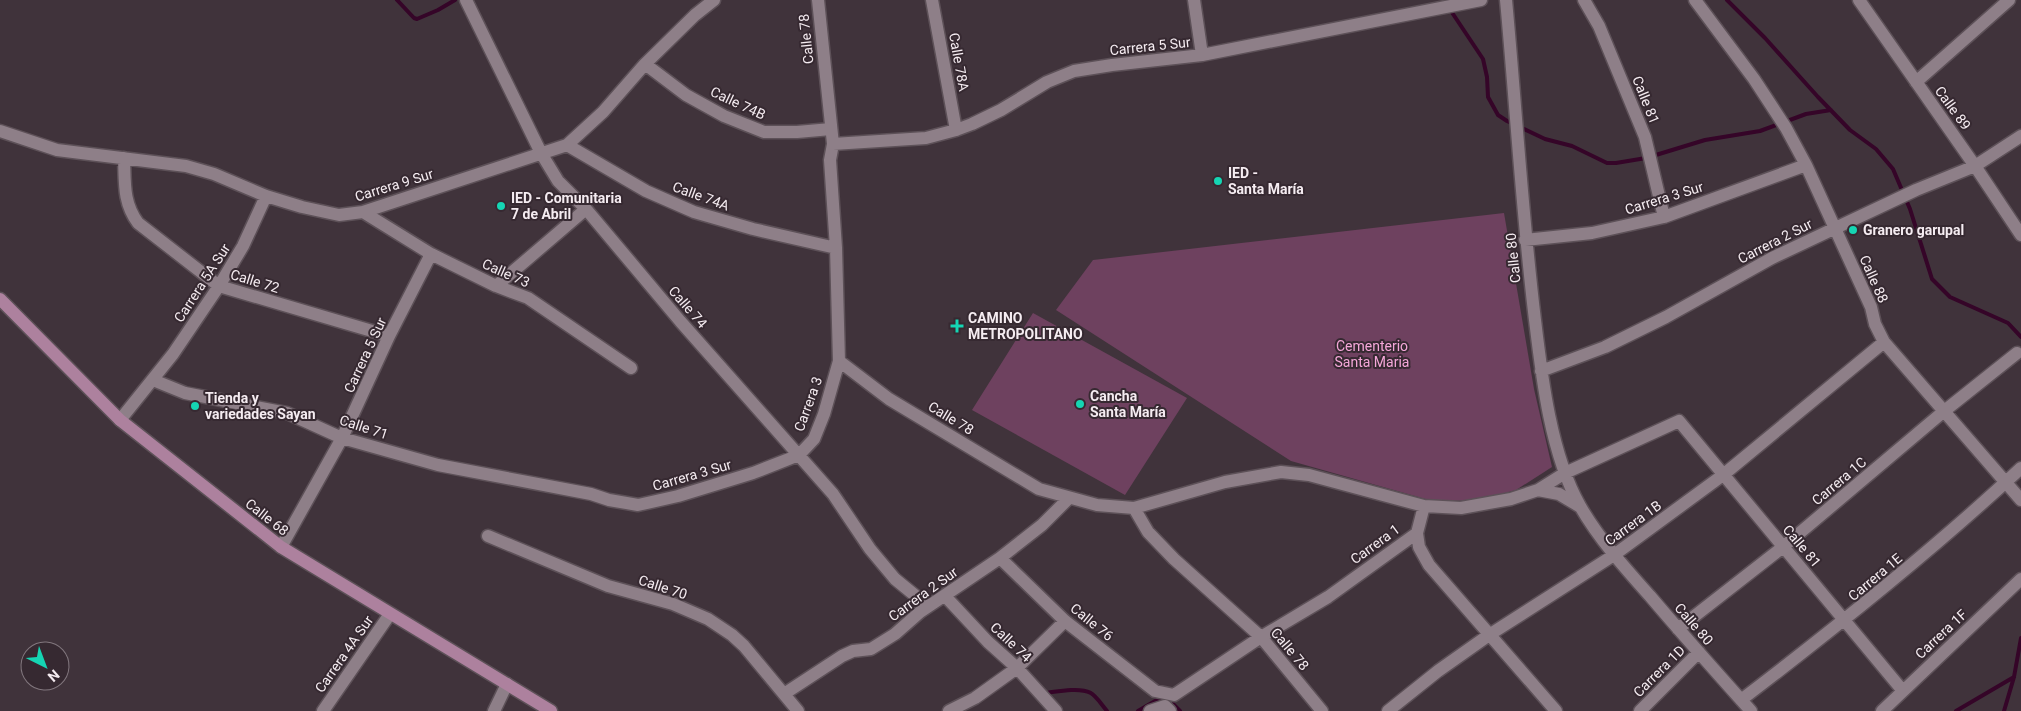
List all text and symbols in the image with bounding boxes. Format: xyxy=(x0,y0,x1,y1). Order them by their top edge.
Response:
street label: Calle 78 xyxy=(795,13,817,65)
street label: Calle 78A xyxy=(946,31,972,93)
street label: Carrera 5 Sur xyxy=(1109,34,1191,58)
street label: Calle 81 xyxy=(1629,74,1663,126)
street label: Calle 74B xyxy=(708,83,768,123)
street label: Calle 89 xyxy=(1932,83,1974,133)
street label: Carrera 9 Sur xyxy=(353,165,435,205)
place label: IED - Santa María xyxy=(1228,165,1304,197)
marker: IED - Santa María xyxy=(1212,175,1224,187)
street label: Calle 74A xyxy=(670,178,732,214)
street label: Carrera 3 Sur xyxy=(1623,178,1705,218)
place label: IED - Comunitaria 7 de Abril xyxy=(511,190,622,222)
marker: IED - Comunitaria 7 de Abril xyxy=(495,200,507,212)
street label: Carrera 2 Sur xyxy=(1735,215,1815,267)
place label: Granero garupal xyxy=(1863,222,1964,238)
marker: Granero garupal xyxy=(1847,224,1859,236)
street label: Calle 80 xyxy=(1502,232,1524,284)
street label: Carrera 5A Sur xyxy=(171,241,233,325)
street label: Calle 88 xyxy=(1856,253,1892,305)
street label: Calle 73 xyxy=(480,255,532,291)
street label: Calle 72 xyxy=(229,266,281,296)
street label: Calle 74 xyxy=(666,283,711,331)
place label: CAMINO METROPOLITANO xyxy=(968,310,1083,342)
street label: Carrera 5 Sur xyxy=(341,315,390,395)
marker: CAMINO METROPOLITANO xyxy=(950,319,964,333)
park label: Cementerio Santa Maria xyxy=(1335,338,1409,370)
street label: Carrera 3 xyxy=(791,375,825,433)
place label: Cancha Santa María xyxy=(1090,388,1166,420)
place label: Tienda y variedades Sayan xyxy=(205,390,316,422)
street label: Calle 78 xyxy=(925,398,977,438)
marker: Cancha Santa María xyxy=(1074,398,1086,410)
marker: Tienda y variedades Sayan xyxy=(189,400,201,412)
street label: Calle 71 xyxy=(338,412,390,442)
street label: Carrera 1C xyxy=(1809,454,1869,508)
street label: Carrera 3 Sur xyxy=(651,456,733,494)
street label: Calle 68 xyxy=(242,495,292,539)
street label: Carrera 1B xyxy=(1602,497,1664,549)
street label: Carrera 1 xyxy=(1347,521,1403,567)
street label: Calle 81 xyxy=(1780,522,1824,570)
street label: Carrera 1E xyxy=(1845,550,1905,604)
street label: Carrera 2 Sur xyxy=(885,564,961,624)
street label: Calle 70 xyxy=(637,572,689,602)
street label: Calle 76 xyxy=(1067,600,1117,644)
street label: Calle 80 xyxy=(1672,600,1717,648)
street label: Carrera 1F xyxy=(1912,606,1970,662)
street label: Carrera 4A Sur xyxy=(312,612,377,696)
street label: Calle 74 xyxy=(987,619,1035,665)
street label: Calle 78 xyxy=(1268,625,1312,673)
north arrow xyxy=(20,641,70,691)
street label: Carrera 1D xyxy=(1630,642,1688,700)
text: N xyxy=(45,666,63,685)

